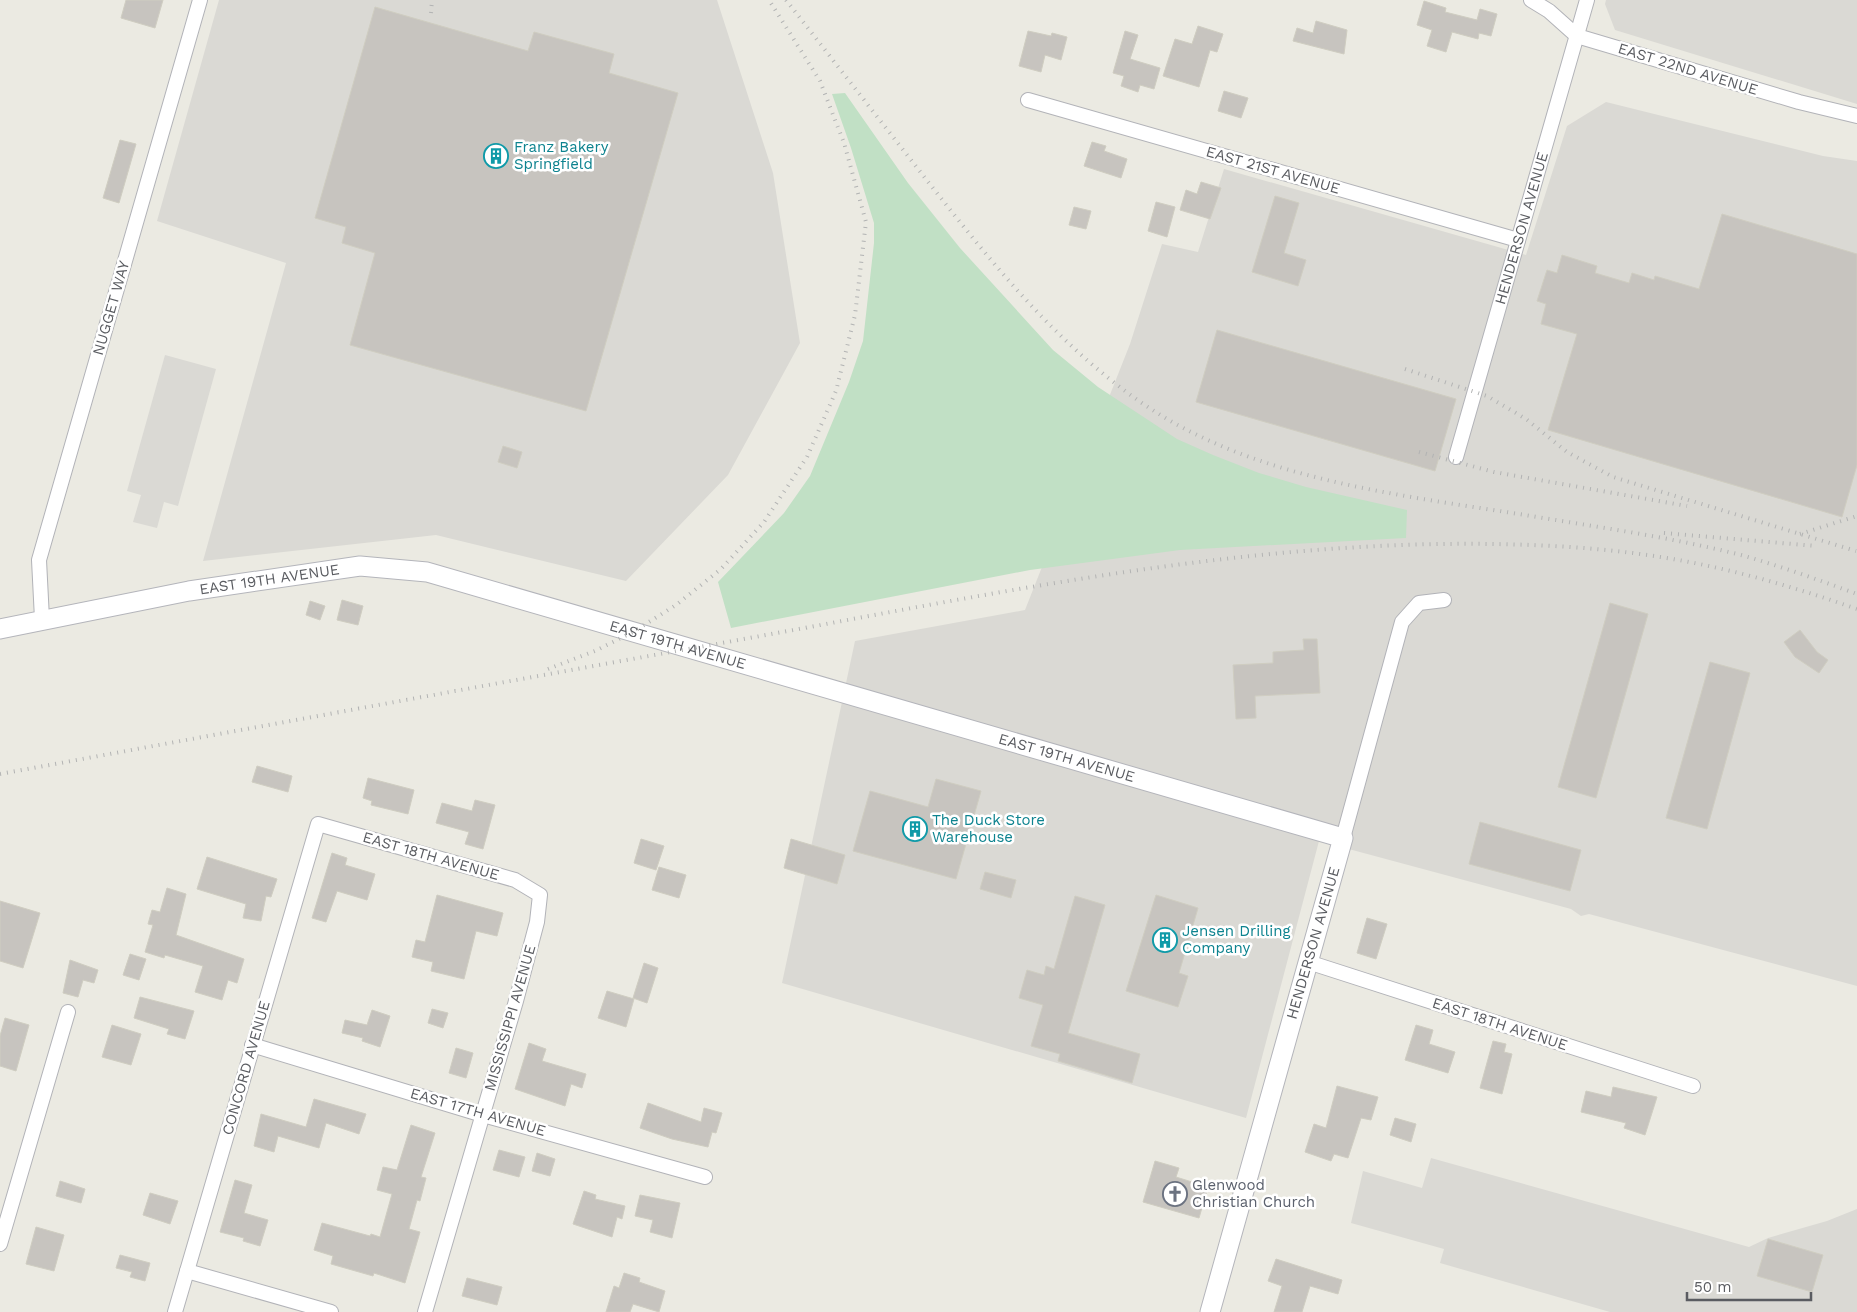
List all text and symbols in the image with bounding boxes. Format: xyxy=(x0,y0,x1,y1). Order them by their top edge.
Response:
street label: EAST 22ND AVENUE xyxy=(1616,39,1760,99)
place label: Franz Bakery Springfield xyxy=(514,138,609,173)
street label: EAST 21ST AVENUE xyxy=(1204,142,1342,198)
building icon: Franz Bakery Springfield xyxy=(483,143,509,169)
street label: HENDERSON AVENUE xyxy=(1491,150,1552,307)
street label: NUGGET WAY xyxy=(89,258,133,357)
street label: EAST 19TH AVENUE xyxy=(198,560,340,598)
street label: EAST 19TH AVENUE xyxy=(608,617,748,673)
street label: EAST 19TH AVENUE xyxy=(996,729,1137,786)
place label: The Duck Store Warehouse xyxy=(932,811,1045,846)
building icon: The Duck Store Warehouse xyxy=(902,816,928,842)
street label: EAST 18TH AVENUE xyxy=(361,828,501,884)
street label: HENDERSON AVENUE xyxy=(1283,865,1343,1021)
place label: Jensen Drilling Company xyxy=(1182,922,1291,957)
building icon: Jensen Drilling Company xyxy=(1152,927,1178,953)
street label: MISSISSIPPI AVENUE xyxy=(480,943,540,1093)
street label: EAST 18TH AVENUE xyxy=(1430,994,1570,1054)
street label: CONCORD AVENUE xyxy=(218,999,274,1137)
street label: EAST 17TH AVENUE xyxy=(408,1084,548,1140)
place label: Glenwood Christian Church xyxy=(1192,1176,1315,1211)
church icon: Glenwood Christian Church xyxy=(1162,1181,1188,1207)
scale bar xyxy=(1687,1270,1811,1302)
text: 50 m xyxy=(1694,1278,1731,1296)

